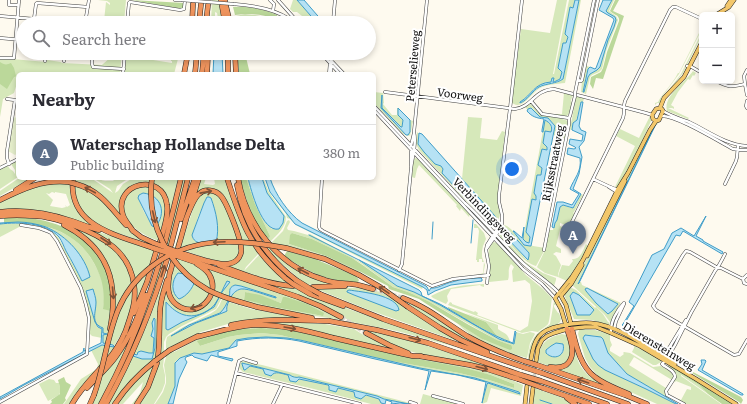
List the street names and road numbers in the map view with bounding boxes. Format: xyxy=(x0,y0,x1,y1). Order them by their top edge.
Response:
street label: Peterselieweg xyxy=(401,29,423,102)
street label: Voorweg xyxy=(436,83,485,105)
street label: Rijksstraatweg xyxy=(537,122,567,202)
street label: Verbindingsweg xyxy=(449,173,521,246)
street label: Dierensteinweg xyxy=(620,317,700,374)

